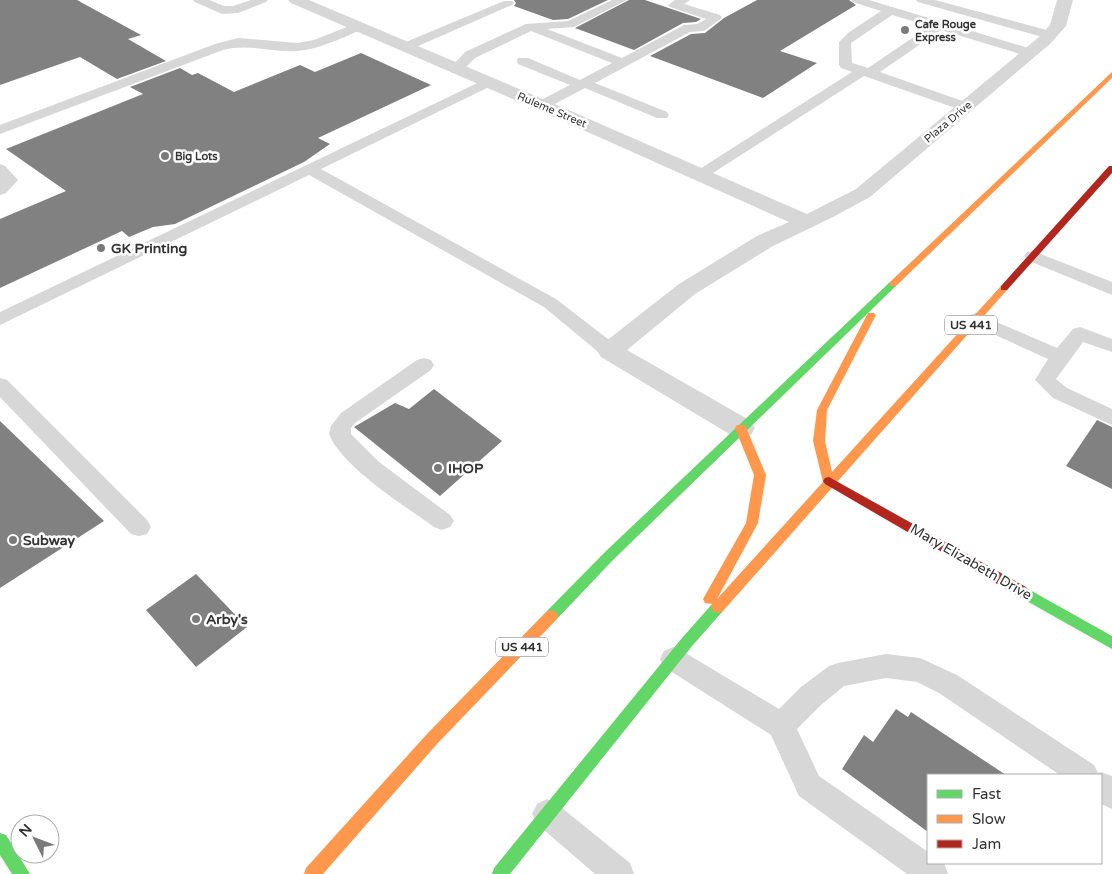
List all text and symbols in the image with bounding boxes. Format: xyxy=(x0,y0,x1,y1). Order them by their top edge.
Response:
place label: Cafe Rouge Express xyxy=(915,18,977,45)
marker: Cafe Rouge Express xyxy=(899,24,911,36)
street label: Ruleme Street xyxy=(515,90,589,130)
street label: Plaza Drive xyxy=(922,98,974,146)
marker: Big Lots xyxy=(159,150,171,162)
place label: Big Lots xyxy=(175,150,218,164)
place label: GK Printing xyxy=(111,240,187,257)
marker: GK Printing xyxy=(95,242,107,254)
road number: US 441 xyxy=(945,316,997,334)
place label: IHOP xyxy=(448,460,484,477)
marker: IHOP xyxy=(432,462,444,474)
street label: Mary Elizabeth Drive xyxy=(907,520,1035,604)
place label: Subway xyxy=(23,532,76,549)
marker: Subway xyxy=(7,534,19,546)
place label: Arby's xyxy=(206,611,248,628)
marker: Arby's xyxy=(190,613,202,625)
road number: US 441 xyxy=(496,638,548,656)
legend xyxy=(927,774,1102,864)
text: Fast xyxy=(972,785,1002,803)
text: Slow xyxy=(972,810,1006,828)
north arrow xyxy=(10,814,60,864)
text: N xyxy=(16,821,36,841)
text: Jam xyxy=(972,835,1001,853)

